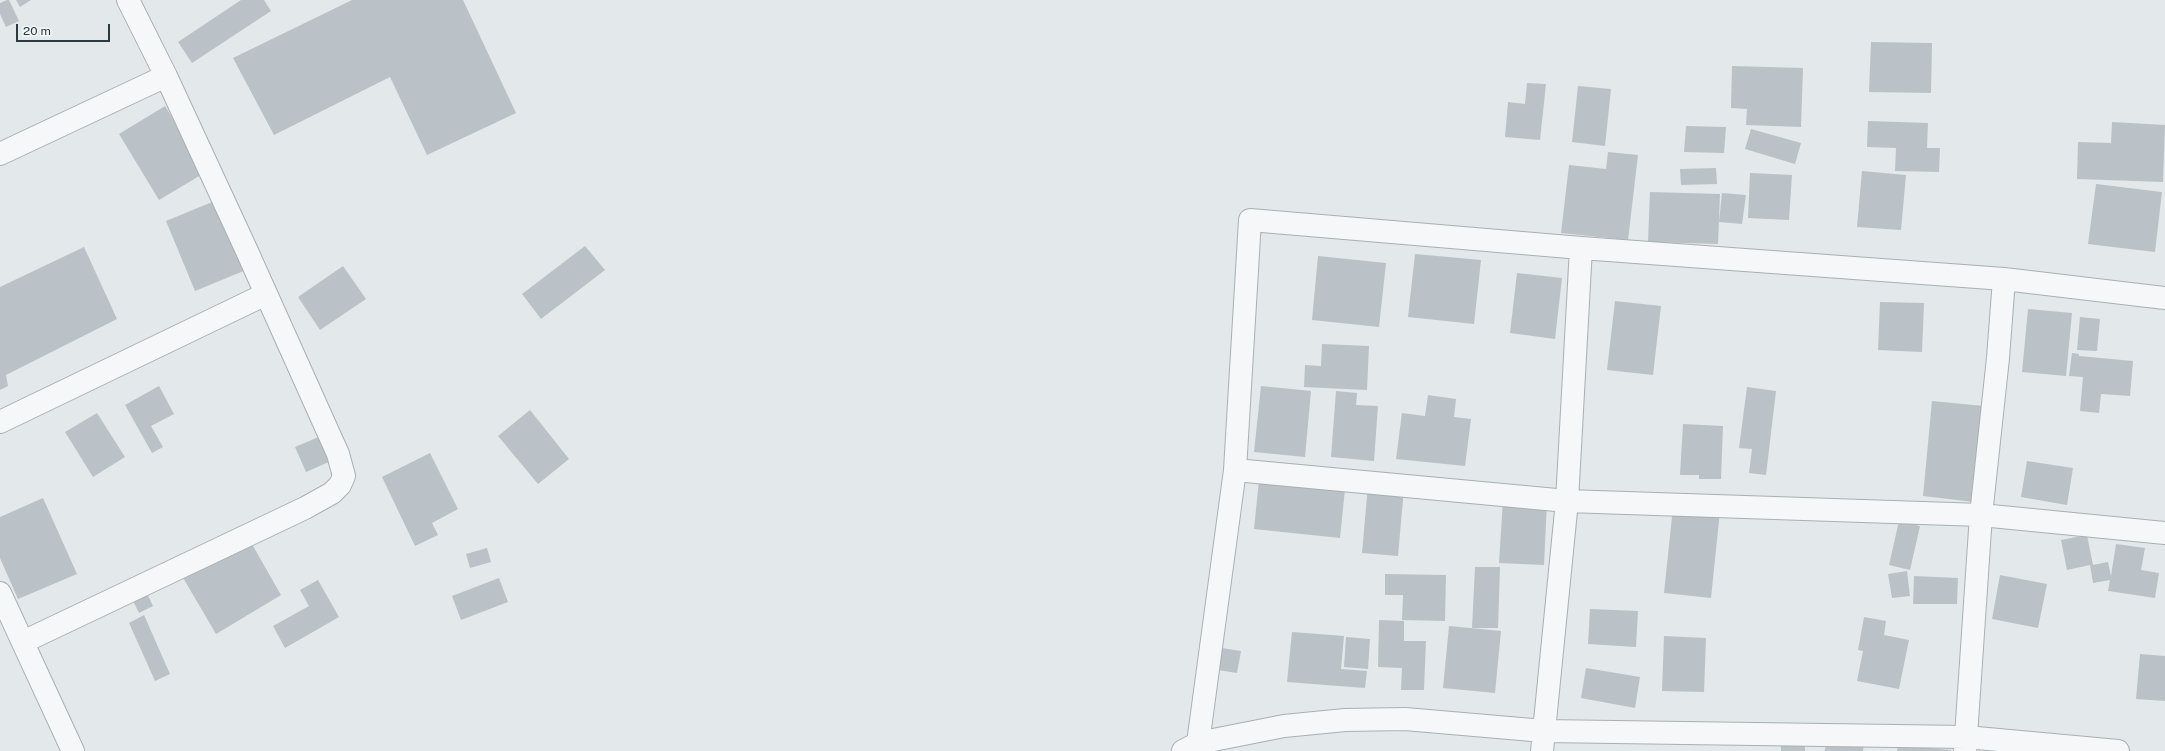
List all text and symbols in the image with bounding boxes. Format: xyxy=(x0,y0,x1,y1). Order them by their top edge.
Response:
scale bar xyxy=(18,16,112,42)
text: 20 m xyxy=(23,24,51,38)

